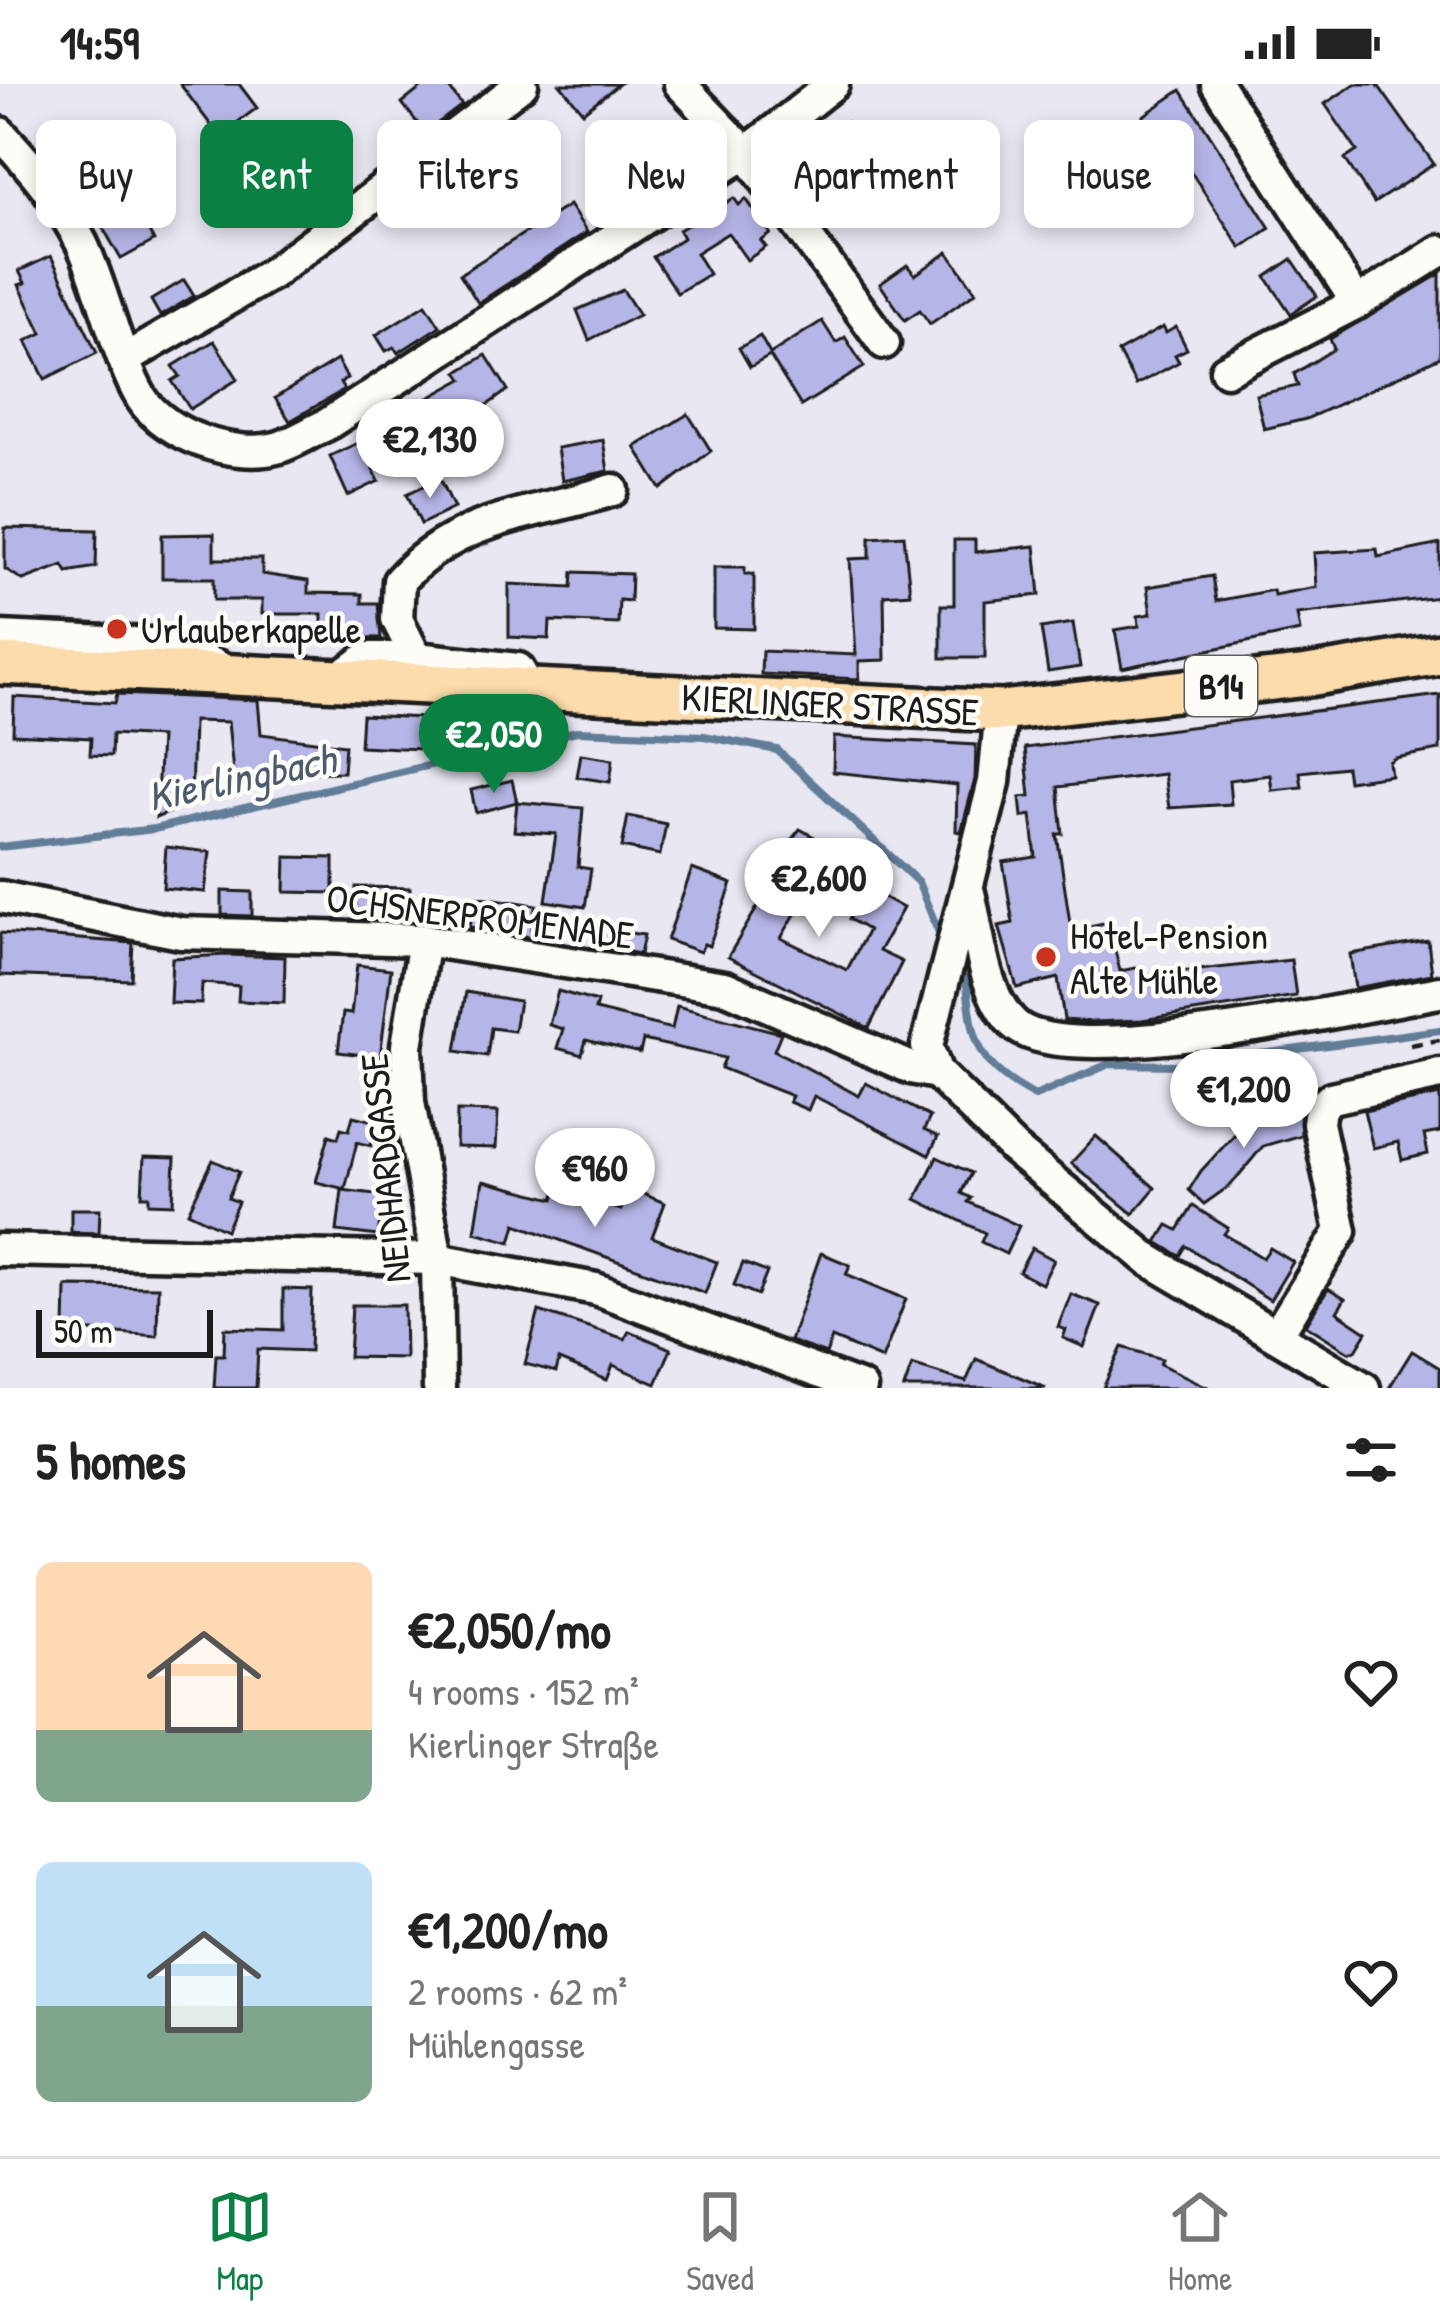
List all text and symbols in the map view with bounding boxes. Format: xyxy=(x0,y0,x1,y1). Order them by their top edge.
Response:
text: 14:59 xyxy=(60,12,139,73)
chip: Buy xyxy=(36,120,176,228)
chip: Rent xyxy=(200,120,353,228)
chip: Filters xyxy=(377,120,561,228)
chip: New xyxy=(585,120,727,228)
chip: Apartment xyxy=(751,120,1000,228)
chip: House xyxy=(1024,120,1194,228)
pin: €2,130 xyxy=(332,399,528,501)
text: €2,130 xyxy=(383,411,477,464)
place label: Urlauberkapelle xyxy=(141,602,361,655)
marker: Urlauberkapelle xyxy=(104,616,130,642)
road number: B14 xyxy=(1185,656,1257,716)
street label: KIERLINGER STRASSE xyxy=(680,669,980,738)
pin: €2,050 xyxy=(396,694,592,796)
text: €2,050 xyxy=(446,706,542,759)
water label: Kierlingbach xyxy=(142,728,342,825)
pin: €2,600 xyxy=(721,838,917,940)
text: €2,600 xyxy=(771,850,867,903)
street label: OCHSNERPROMENADE xyxy=(323,870,637,961)
place label: Hotel-Pension Alte Mühle xyxy=(1070,908,1268,1006)
marker: Hotel-Pension Alte Mühle xyxy=(1033,944,1059,970)
pin: €1,200 xyxy=(1146,1049,1342,1151)
street label: NEIDHARDGASSE xyxy=(346,1051,423,1285)
text: €1,200 xyxy=(1197,1061,1291,1114)
pin: €960 xyxy=(524,1128,666,1230)
text: €960 xyxy=(562,1140,628,1193)
scale bar xyxy=(36,1304,213,1357)
text: 50 m xyxy=(54,1309,113,1353)
text: 5 homes xyxy=(36,1426,186,1495)
icon: filters xyxy=(1338,1427,1404,1493)
text: €2,050/mo xyxy=(408,1595,611,1664)
icon: home xyxy=(132,1610,276,1754)
icon: heart xyxy=(1338,1649,1404,1715)
text: 4 rooms · 152 m² xyxy=(408,1664,639,1717)
text: Kierlinger Straße xyxy=(408,1717,659,1770)
text: €1,200/mo xyxy=(408,1895,608,1964)
icon: home xyxy=(132,1910,276,2054)
icon: heart xyxy=(1338,1949,1404,2015)
text: 2 rooms · 62 m² xyxy=(408,1964,627,2017)
text: Mühlengasse xyxy=(408,2017,585,2070)
tab: Map xyxy=(207,2184,273,2300)
tab: Saved xyxy=(686,2184,754,2300)
tab: Home xyxy=(1167,2184,1233,2300)

